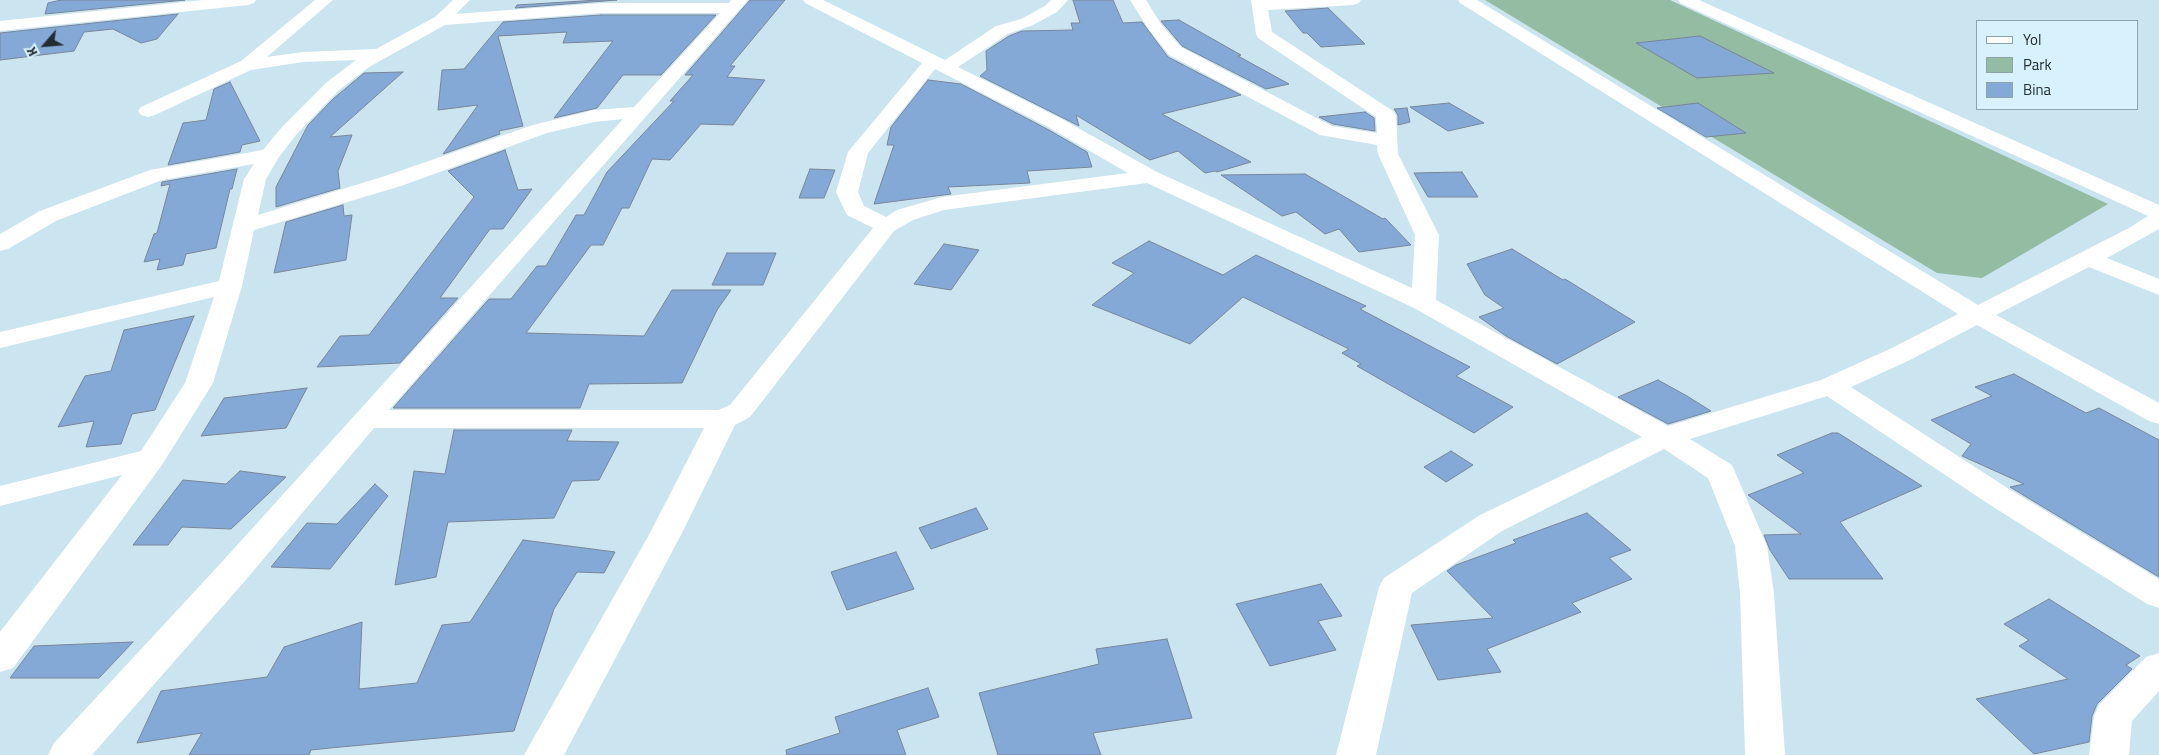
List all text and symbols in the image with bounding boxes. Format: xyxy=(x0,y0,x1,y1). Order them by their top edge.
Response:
north arrow xyxy=(20,20,70,70)
legend xyxy=(1976,20,2139,110)
text: Yol xyxy=(2023,28,2041,51)
text: K xyxy=(20,44,42,61)
text: Park xyxy=(2023,53,2052,76)
text: Bina xyxy=(2023,78,2051,101)

